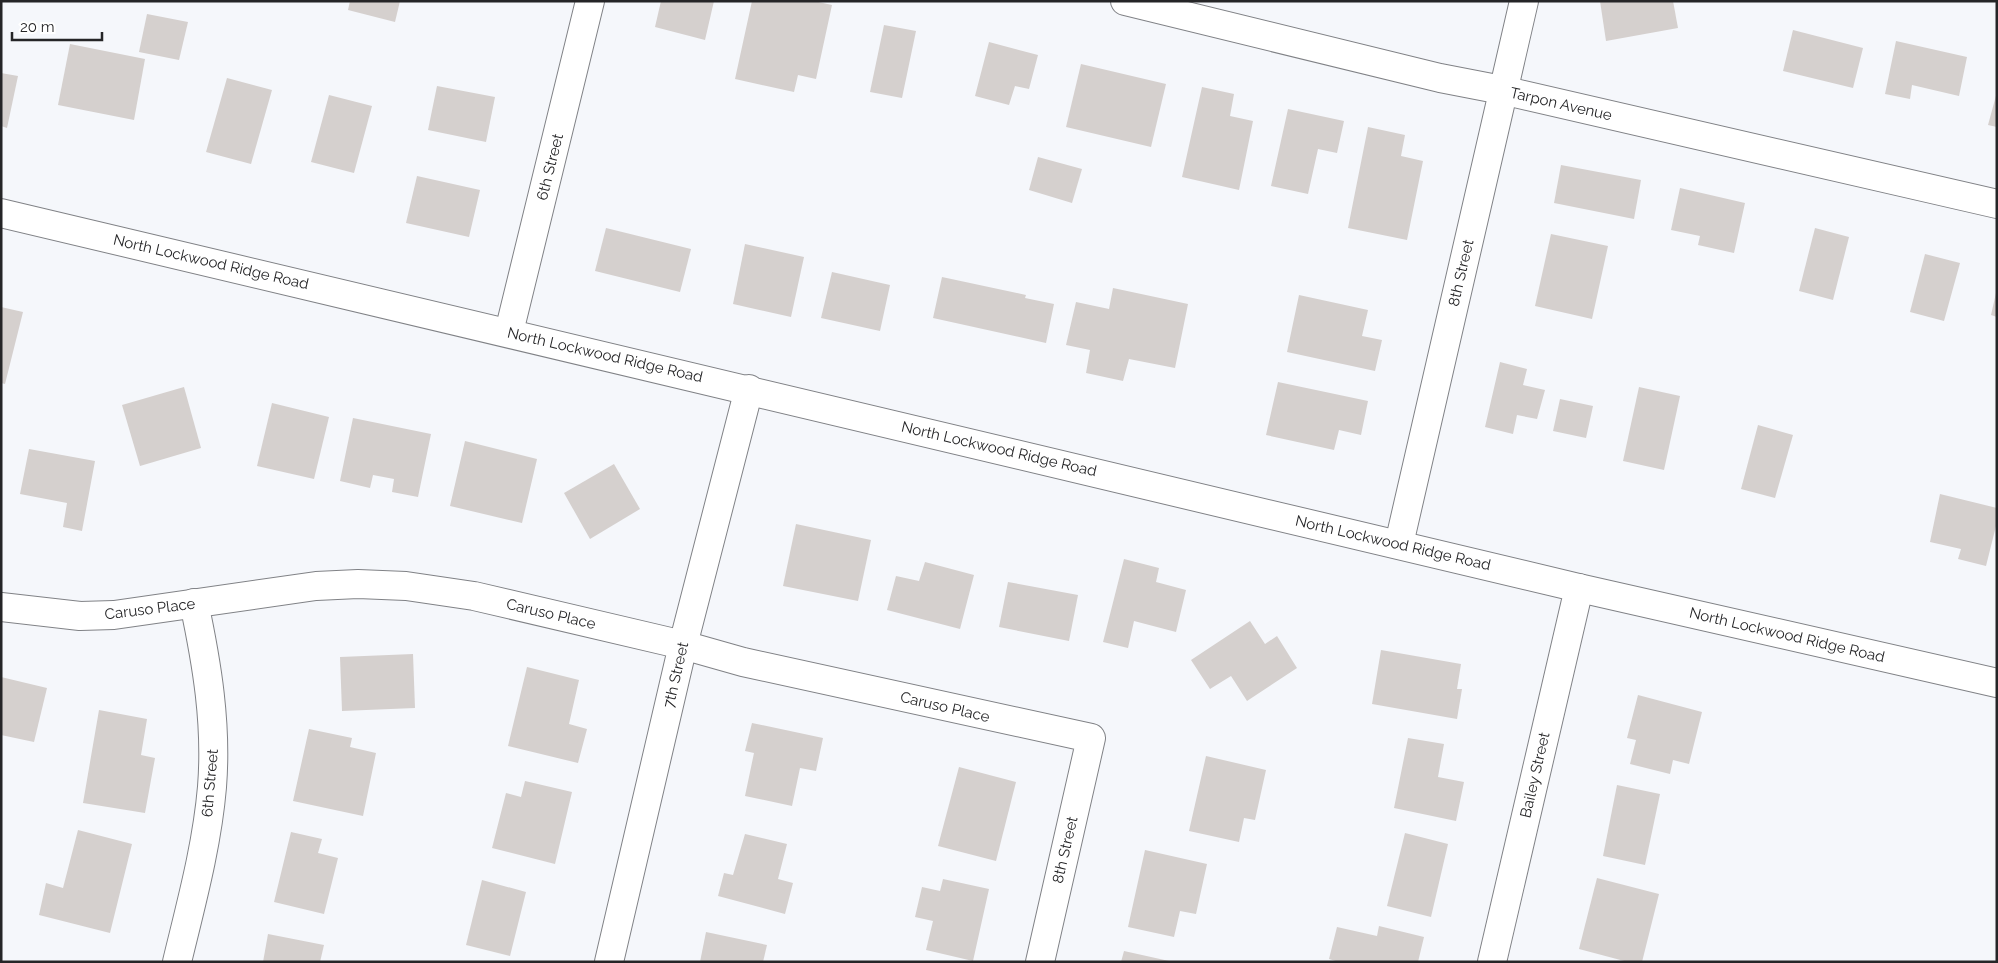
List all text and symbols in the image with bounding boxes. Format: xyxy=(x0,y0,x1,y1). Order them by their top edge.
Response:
scale bar xyxy=(12,10,102,42)
text: 20 m xyxy=(20,18,55,36)
street label: Tarpon Avenue xyxy=(1508,84,1614,125)
street label: 6th Street xyxy=(533,132,567,202)
street label: North Lockwood Ridge Road xyxy=(112,231,310,293)
street label: 8th Street xyxy=(1445,238,1477,308)
street label: North Lockwood Ridge Road xyxy=(506,324,704,386)
street label: North Lockwood Ridge Road xyxy=(900,418,1098,480)
street label: North Lockwood Ridge Road xyxy=(1294,512,1492,574)
street label: Caruso Place xyxy=(104,594,197,623)
street label: Caruso Place xyxy=(505,595,598,633)
street label: North Lockwood Ridge Road xyxy=(1688,604,1886,666)
street label: 7th Street xyxy=(660,640,692,710)
street label: Caruso Place xyxy=(899,688,992,726)
street label: Bailey Street xyxy=(1516,730,1554,820)
street label: 6th Street xyxy=(198,748,222,818)
street label: 8th Street xyxy=(1049,815,1081,885)

